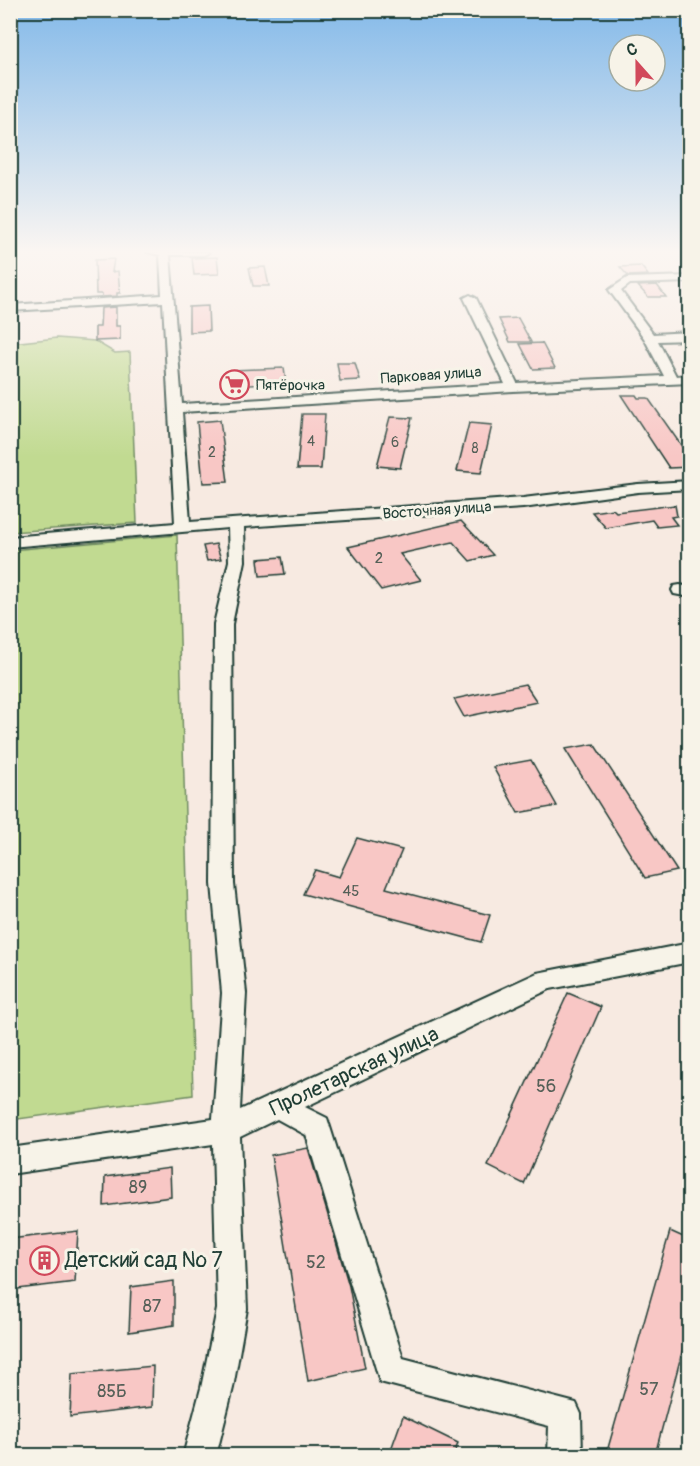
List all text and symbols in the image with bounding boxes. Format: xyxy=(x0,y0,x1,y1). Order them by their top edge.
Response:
north arrow xyxy=(607,33,667,93)
text: С xyxy=(624,39,640,61)
street label: Парковая улица xyxy=(380,363,482,388)
supermarket icon: Пятёрочка xyxy=(219,369,251,401)
place label: Пятёрочка xyxy=(256,376,325,395)
house number: 4 xyxy=(307,433,315,450)
house number: 6 xyxy=(391,434,399,451)
house number: 8 xyxy=(471,440,479,457)
house number: 2 xyxy=(208,444,216,461)
street label: Восточная улица xyxy=(382,497,492,524)
house number: 2 xyxy=(375,549,383,568)
house number: 45 xyxy=(343,882,359,901)
street label: Пролетарская улица xyxy=(265,1020,443,1122)
house number: 56 xyxy=(536,1075,556,1098)
house number: 89 xyxy=(129,1176,147,1199)
building icon: Детский сад № 7 xyxy=(28,1244,60,1276)
place label: Детский сад № 7 xyxy=(64,1247,223,1274)
house number: 52 xyxy=(306,1251,326,1274)
house number: 87 xyxy=(143,1295,162,1318)
house number: 57 xyxy=(639,1378,659,1401)
house number: 85Б xyxy=(97,1380,127,1403)

